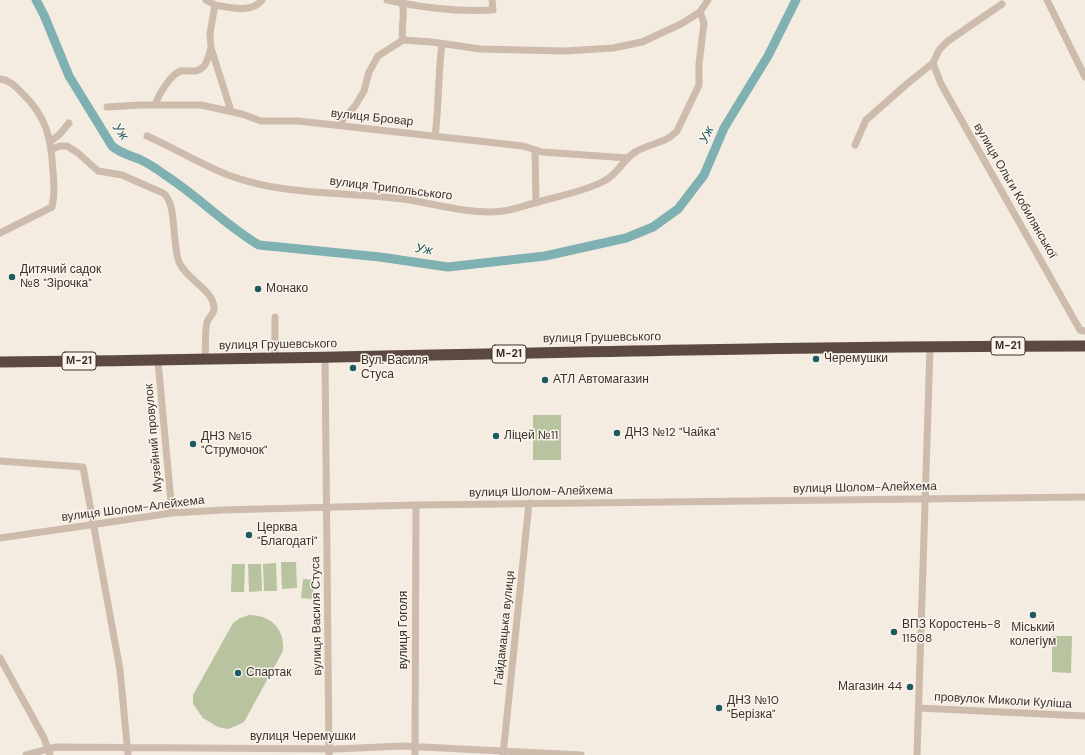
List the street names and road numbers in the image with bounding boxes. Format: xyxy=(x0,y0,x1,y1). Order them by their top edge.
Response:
street label: вулиця Бровар xyxy=(330,107,414,129)
street label: вулиця Ольги Кобилянської xyxy=(970,121,1060,261)
street label: вулиця Трипольського xyxy=(329,174,453,204)
street label: вулиця Грушевського xyxy=(543,330,661,346)
street label: вулиця Грушевського xyxy=(219,337,337,353)
road number: М-21 xyxy=(991,337,1025,355)
road number: М-21 xyxy=(492,345,526,363)
road number: М-21 xyxy=(62,352,96,370)
street label: Музейний провулок xyxy=(142,383,166,493)
street label: вулиця Шолом-Алейхема xyxy=(793,480,937,496)
street label: вулиця Шолом-Алейхема xyxy=(469,484,613,500)
street label: вулиця Шолом-Алейхема xyxy=(61,493,205,525)
street label: вулиця Василя Стуса xyxy=(309,556,325,676)
street label: Гайдамацька вулиця xyxy=(492,570,518,686)
street label: вулиця Гоголя xyxy=(397,591,411,669)
street label: провулок Миколи Куліша xyxy=(934,690,1072,712)
street label: вулиця Черемушки xyxy=(250,730,356,744)

